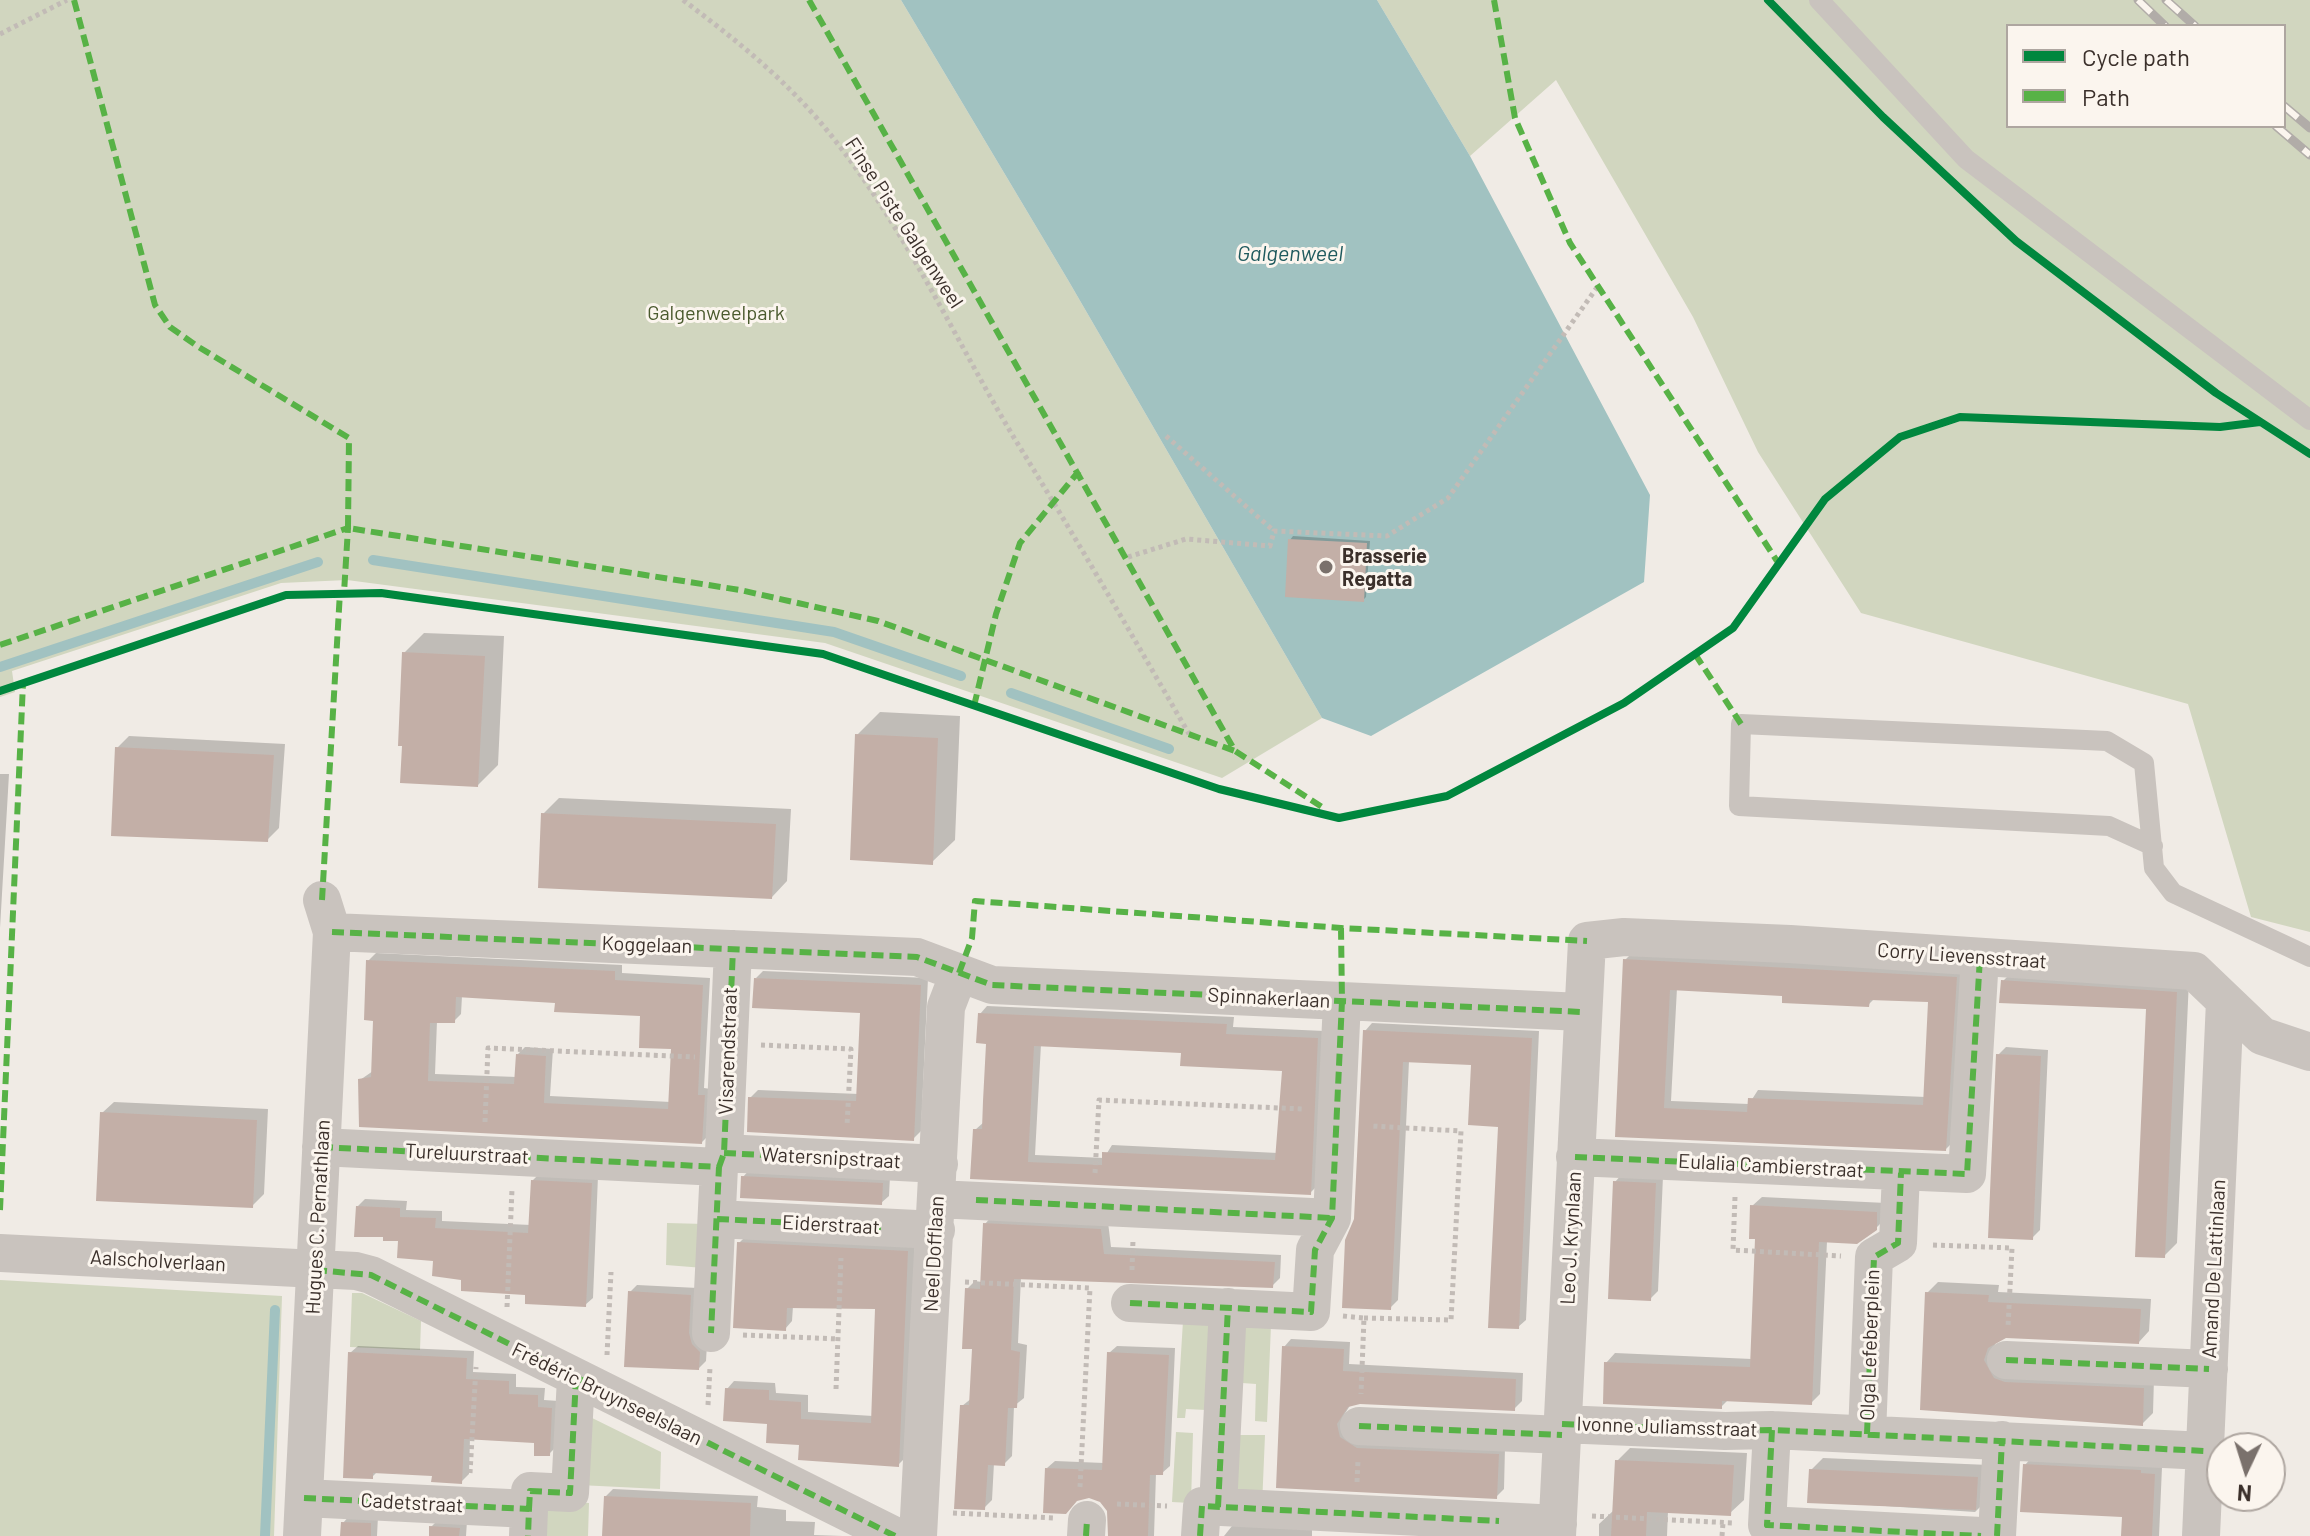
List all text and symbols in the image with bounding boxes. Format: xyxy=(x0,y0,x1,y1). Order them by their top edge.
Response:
legend xyxy=(2006,24,2286,128)
text: Cycle path xyxy=(2082,42,2190,71)
text: Path xyxy=(2082,82,2130,111)
street label: Finse Piste Galgenweel xyxy=(840,133,968,313)
water label: Galgenweel xyxy=(1237,241,1343,267)
park label: Galgenweelpark xyxy=(647,301,785,325)
place label: Brasserie Regatta xyxy=(1342,544,1427,591)
marker: Brasserie Regatta xyxy=(1317,558,1335,576)
street label: Koggelaan xyxy=(601,931,693,959)
street label: Corry Lievensstraat xyxy=(1876,938,2048,974)
street label: Spinnakerlaan xyxy=(1207,983,1331,1013)
street label: Visarendstraat xyxy=(714,987,742,1115)
street label: Hugues C. Pernathlaan xyxy=(301,1119,335,1315)
street label: Tureluurstraat xyxy=(404,1139,530,1169)
street label: Watersnipstraat xyxy=(761,1142,901,1174)
street label: Eulalia Cambierstraat xyxy=(1678,1149,1864,1183)
street label: Leo J. Krynlaan xyxy=(1556,1171,1586,1305)
street label: Amand De Lattinlaan xyxy=(2197,1179,2231,1359)
street label: Neel Dofflaan xyxy=(919,1195,949,1313)
street label: Eiderstraat xyxy=(782,1210,880,1240)
street label: Aalscholverlaan xyxy=(89,1245,227,1277)
street label: Olga Lefeberplein xyxy=(1855,1269,1885,1421)
street label: Frédéric Bruynseelslaan xyxy=(508,1337,706,1451)
street label: Ivonne Juliamsstraat xyxy=(1576,1412,1758,1442)
north arrow xyxy=(2206,1432,2286,1512)
text: N xyxy=(2236,1480,2253,1507)
street label: Cadetstraat xyxy=(360,1488,464,1518)

